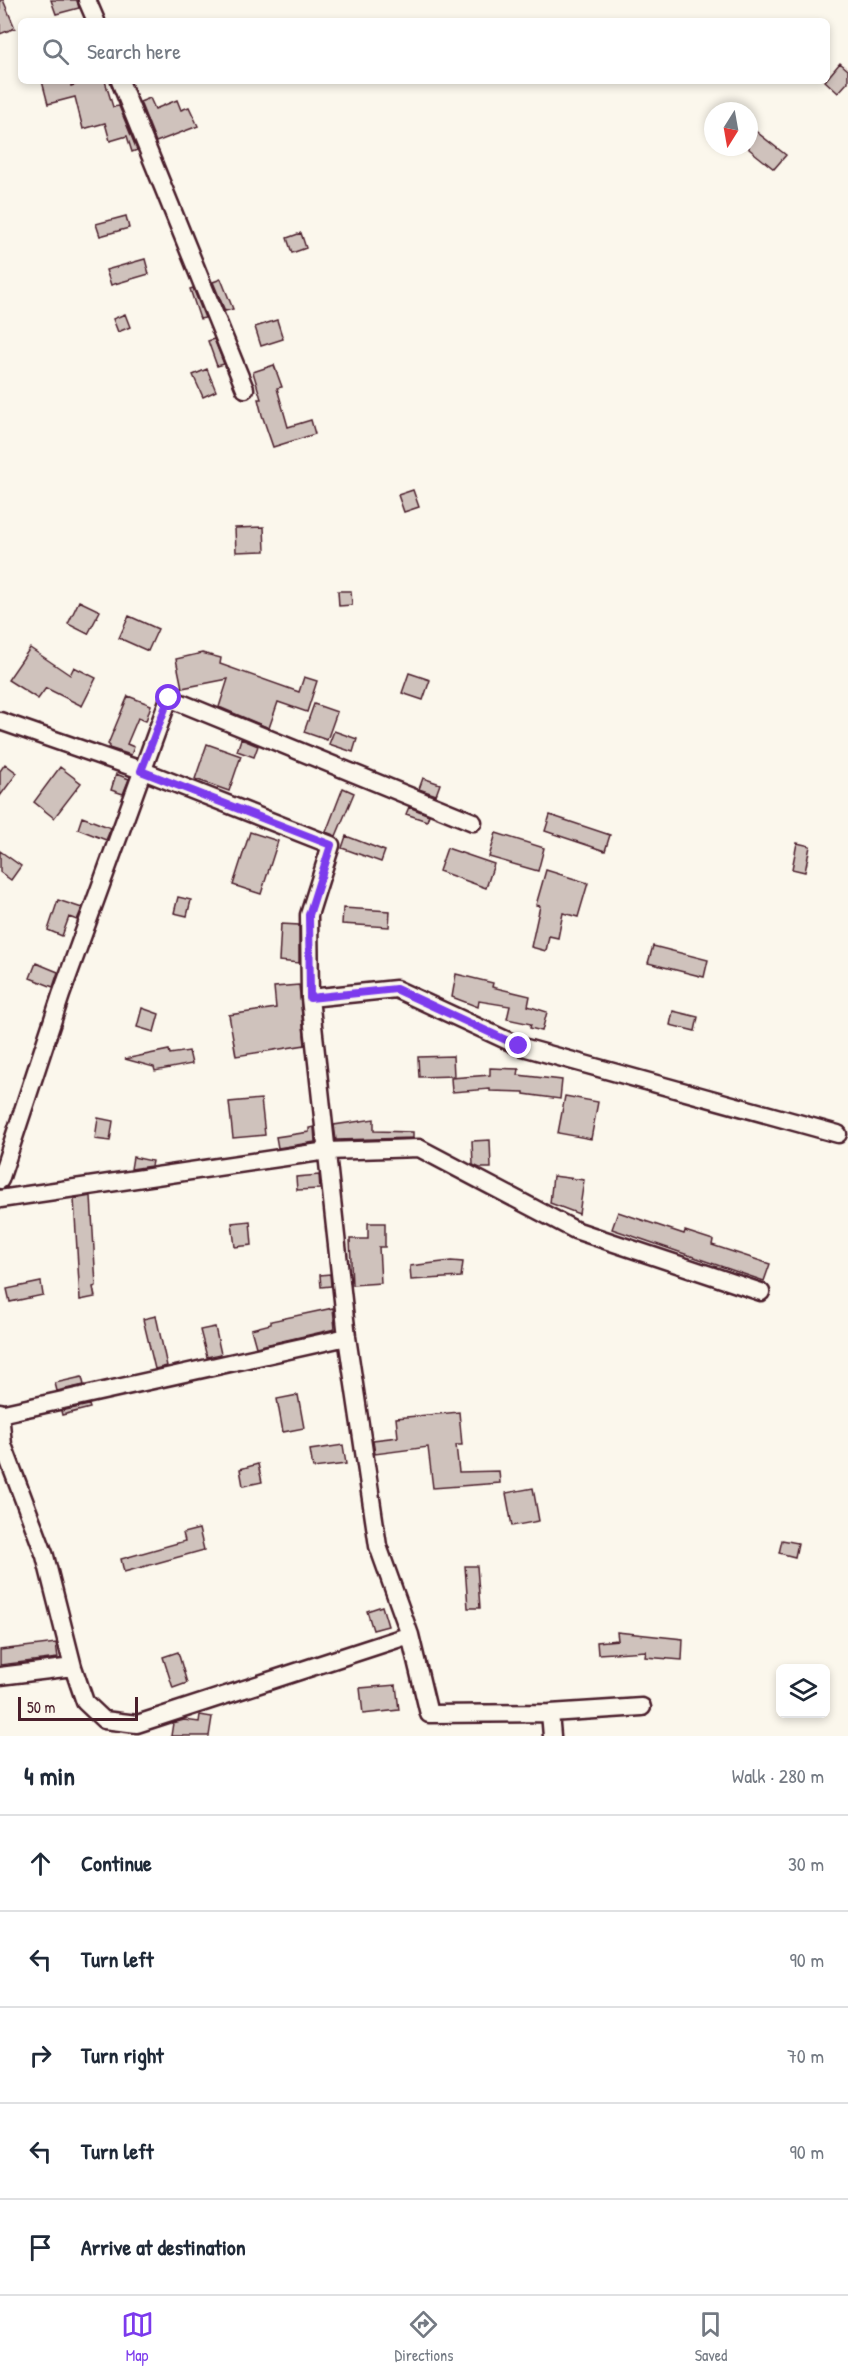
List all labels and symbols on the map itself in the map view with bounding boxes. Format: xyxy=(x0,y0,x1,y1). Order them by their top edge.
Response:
north arrow xyxy=(704,102,758,156)
route start xyxy=(155,684,181,710)
route end xyxy=(505,1032,531,1058)
scale bar xyxy=(18,1694,138,1722)

